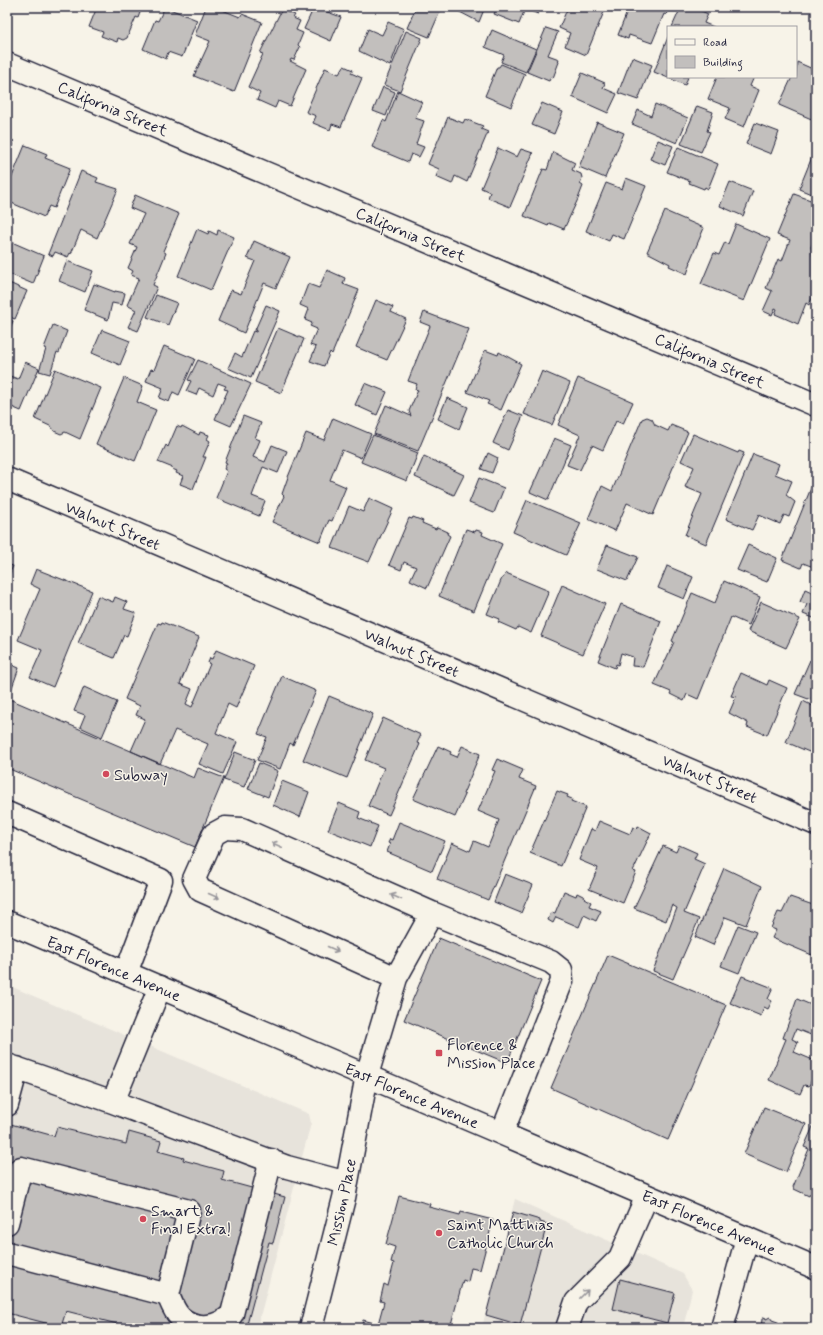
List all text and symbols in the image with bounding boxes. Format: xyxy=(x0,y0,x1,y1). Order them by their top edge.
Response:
legend xyxy=(667,26,797,78)
text: Road xyxy=(703,35,727,51)
text: Building xyxy=(703,55,743,72)
street label: California Street xyxy=(53,77,171,144)
street label: California Street xyxy=(351,203,469,270)
street label: California Street xyxy=(650,329,768,396)
street label: Walnut Street xyxy=(62,497,163,556)
street label: Walnut Street xyxy=(361,624,462,683)
street label: Walnut Street xyxy=(659,750,760,809)
place label: Subway xyxy=(114,765,168,786)
marker: Subway xyxy=(101,769,111,779)
one-way arrow xyxy=(271,841,283,848)
one-way arrow xyxy=(208,893,220,900)
one-way arrow xyxy=(390,893,402,900)
street label: East Florence Avenue xyxy=(43,932,184,1007)
one-way arrow xyxy=(326,946,338,953)
place label: Florence & Mission Place xyxy=(447,1035,536,1074)
marker: Florence & Mission Place xyxy=(434,1048,444,1058)
street label: East Florence Avenue xyxy=(341,1059,482,1134)
street label: Mission Place xyxy=(323,1157,362,1248)
street label: East Florence Avenue xyxy=(638,1186,779,1261)
place label: Smart & Final Extra! xyxy=(151,1201,231,1240)
marker: Smart & Final Extra! xyxy=(138,1214,148,1224)
place label: Saint Matthias Catholic Church xyxy=(447,1215,554,1254)
marker: Saint Matthias Catholic Church xyxy=(434,1228,444,1238)
one-way arrow xyxy=(579,1289,589,1299)

